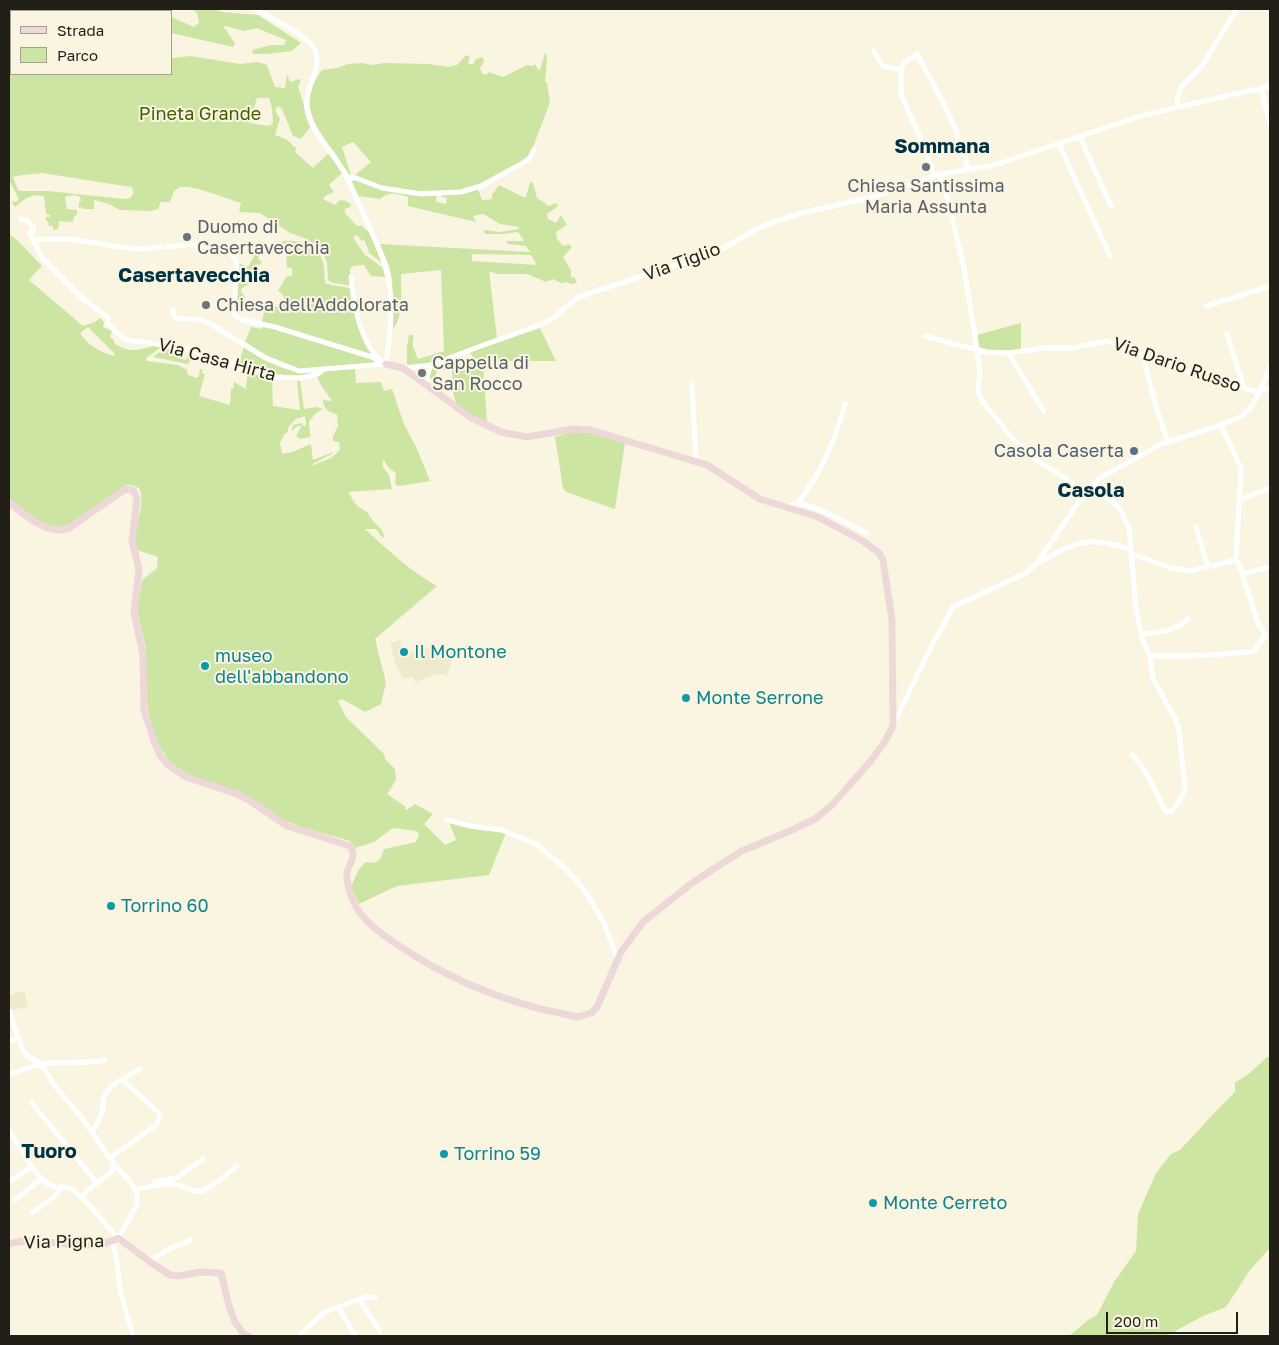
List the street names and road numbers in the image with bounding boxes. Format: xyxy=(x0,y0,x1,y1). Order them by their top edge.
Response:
street label: Via Tiglio xyxy=(641,238,723,286)
street label: Via Dario Russo xyxy=(1110,333,1244,397)
street label: Via Casa Hirta xyxy=(156,334,278,386)
street label: Via Pigna xyxy=(24,1230,104,1254)

